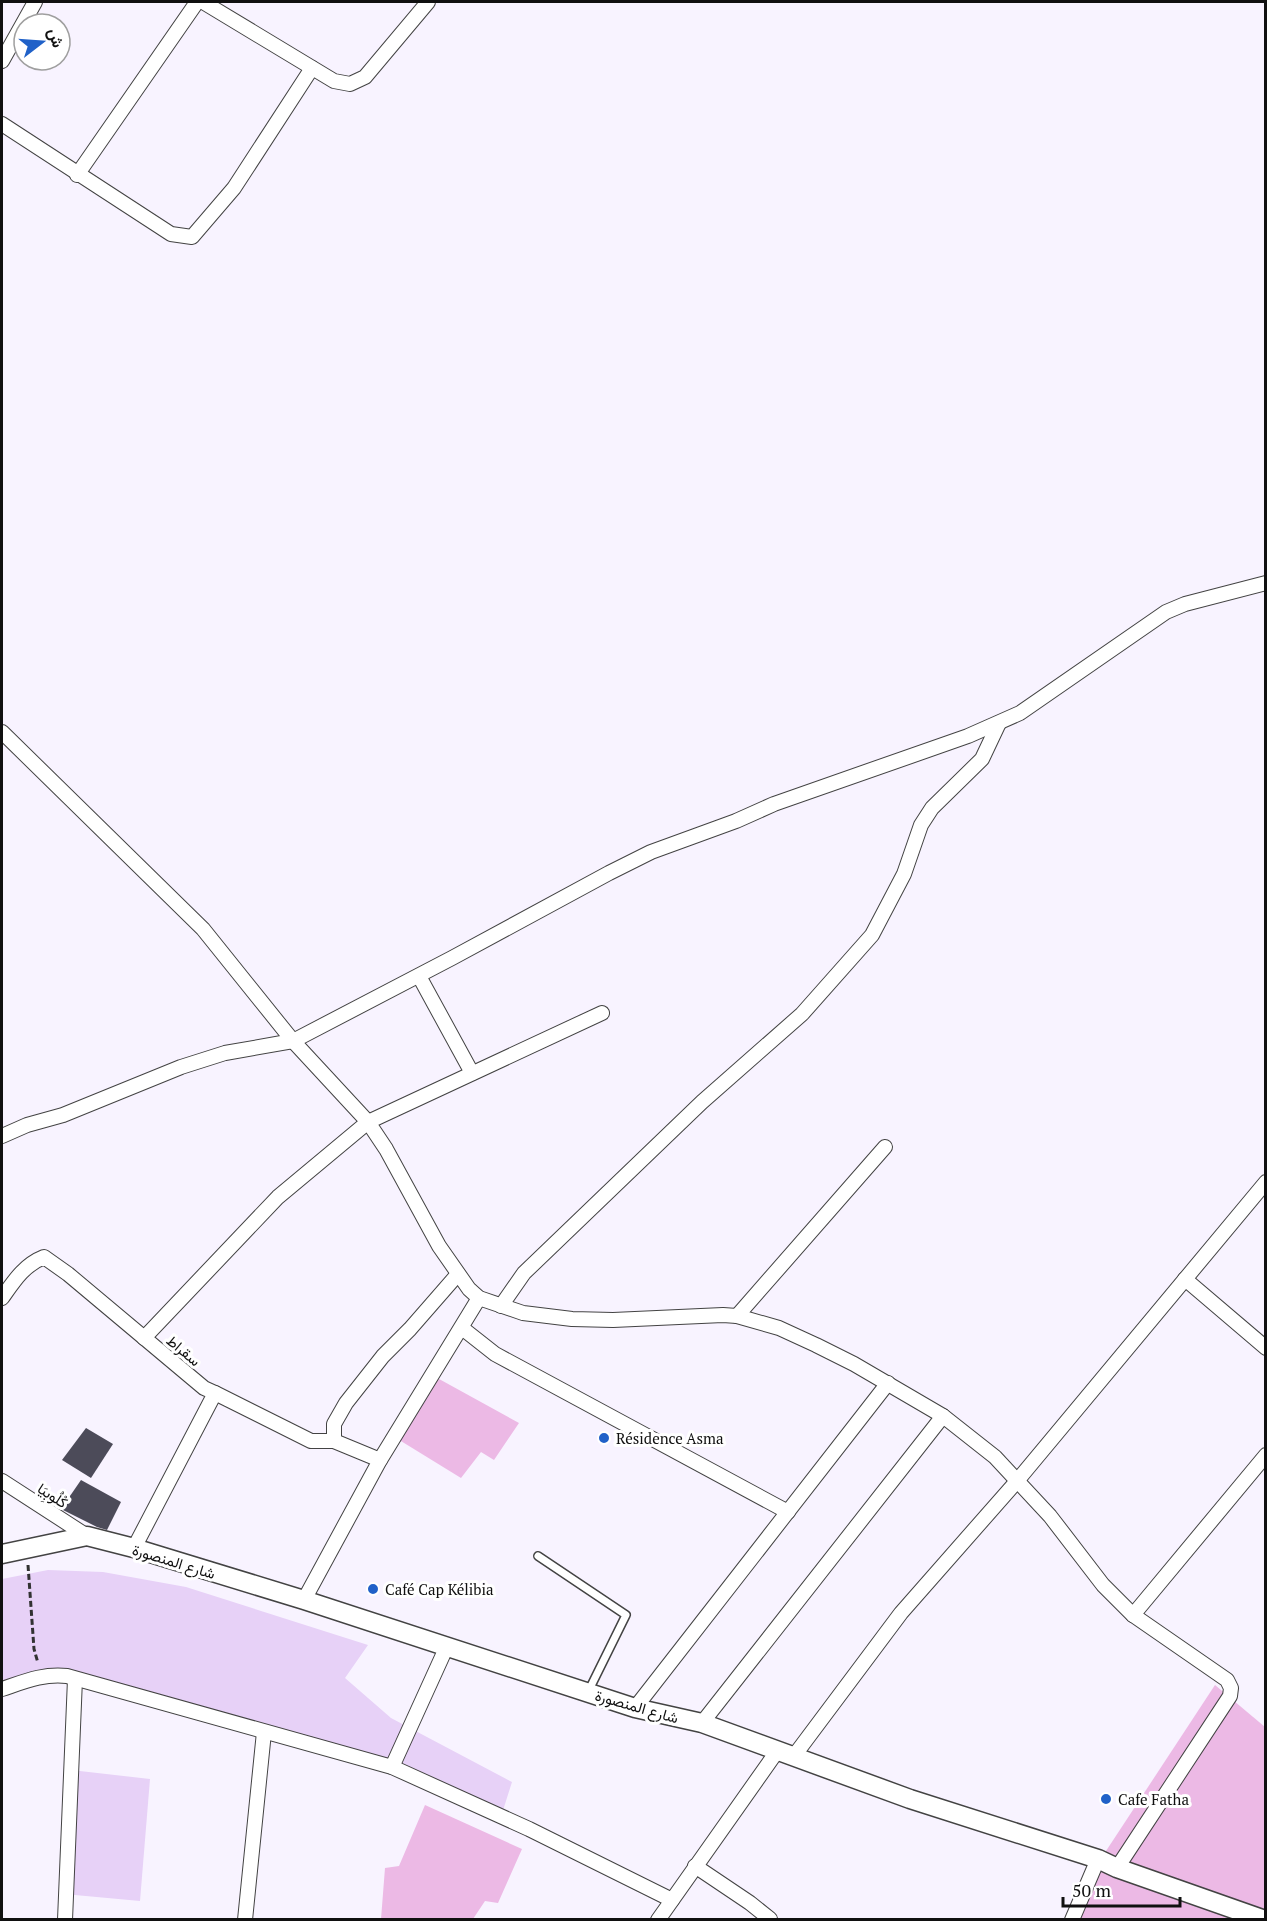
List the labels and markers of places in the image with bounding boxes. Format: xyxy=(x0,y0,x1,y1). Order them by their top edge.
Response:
place label: Résidence Asma xyxy=(616,1428,724,1448)
marker: Résidence Asma xyxy=(597,1431,611,1445)
place label: Café Cap Kélibia xyxy=(385,1579,494,1599)
marker: Café Cap Kélibia xyxy=(366,1582,380,1596)
place label: Cafe Fatha xyxy=(1118,1789,1189,1809)
marker: Cafe Fatha xyxy=(1099,1792,1113,1806)

